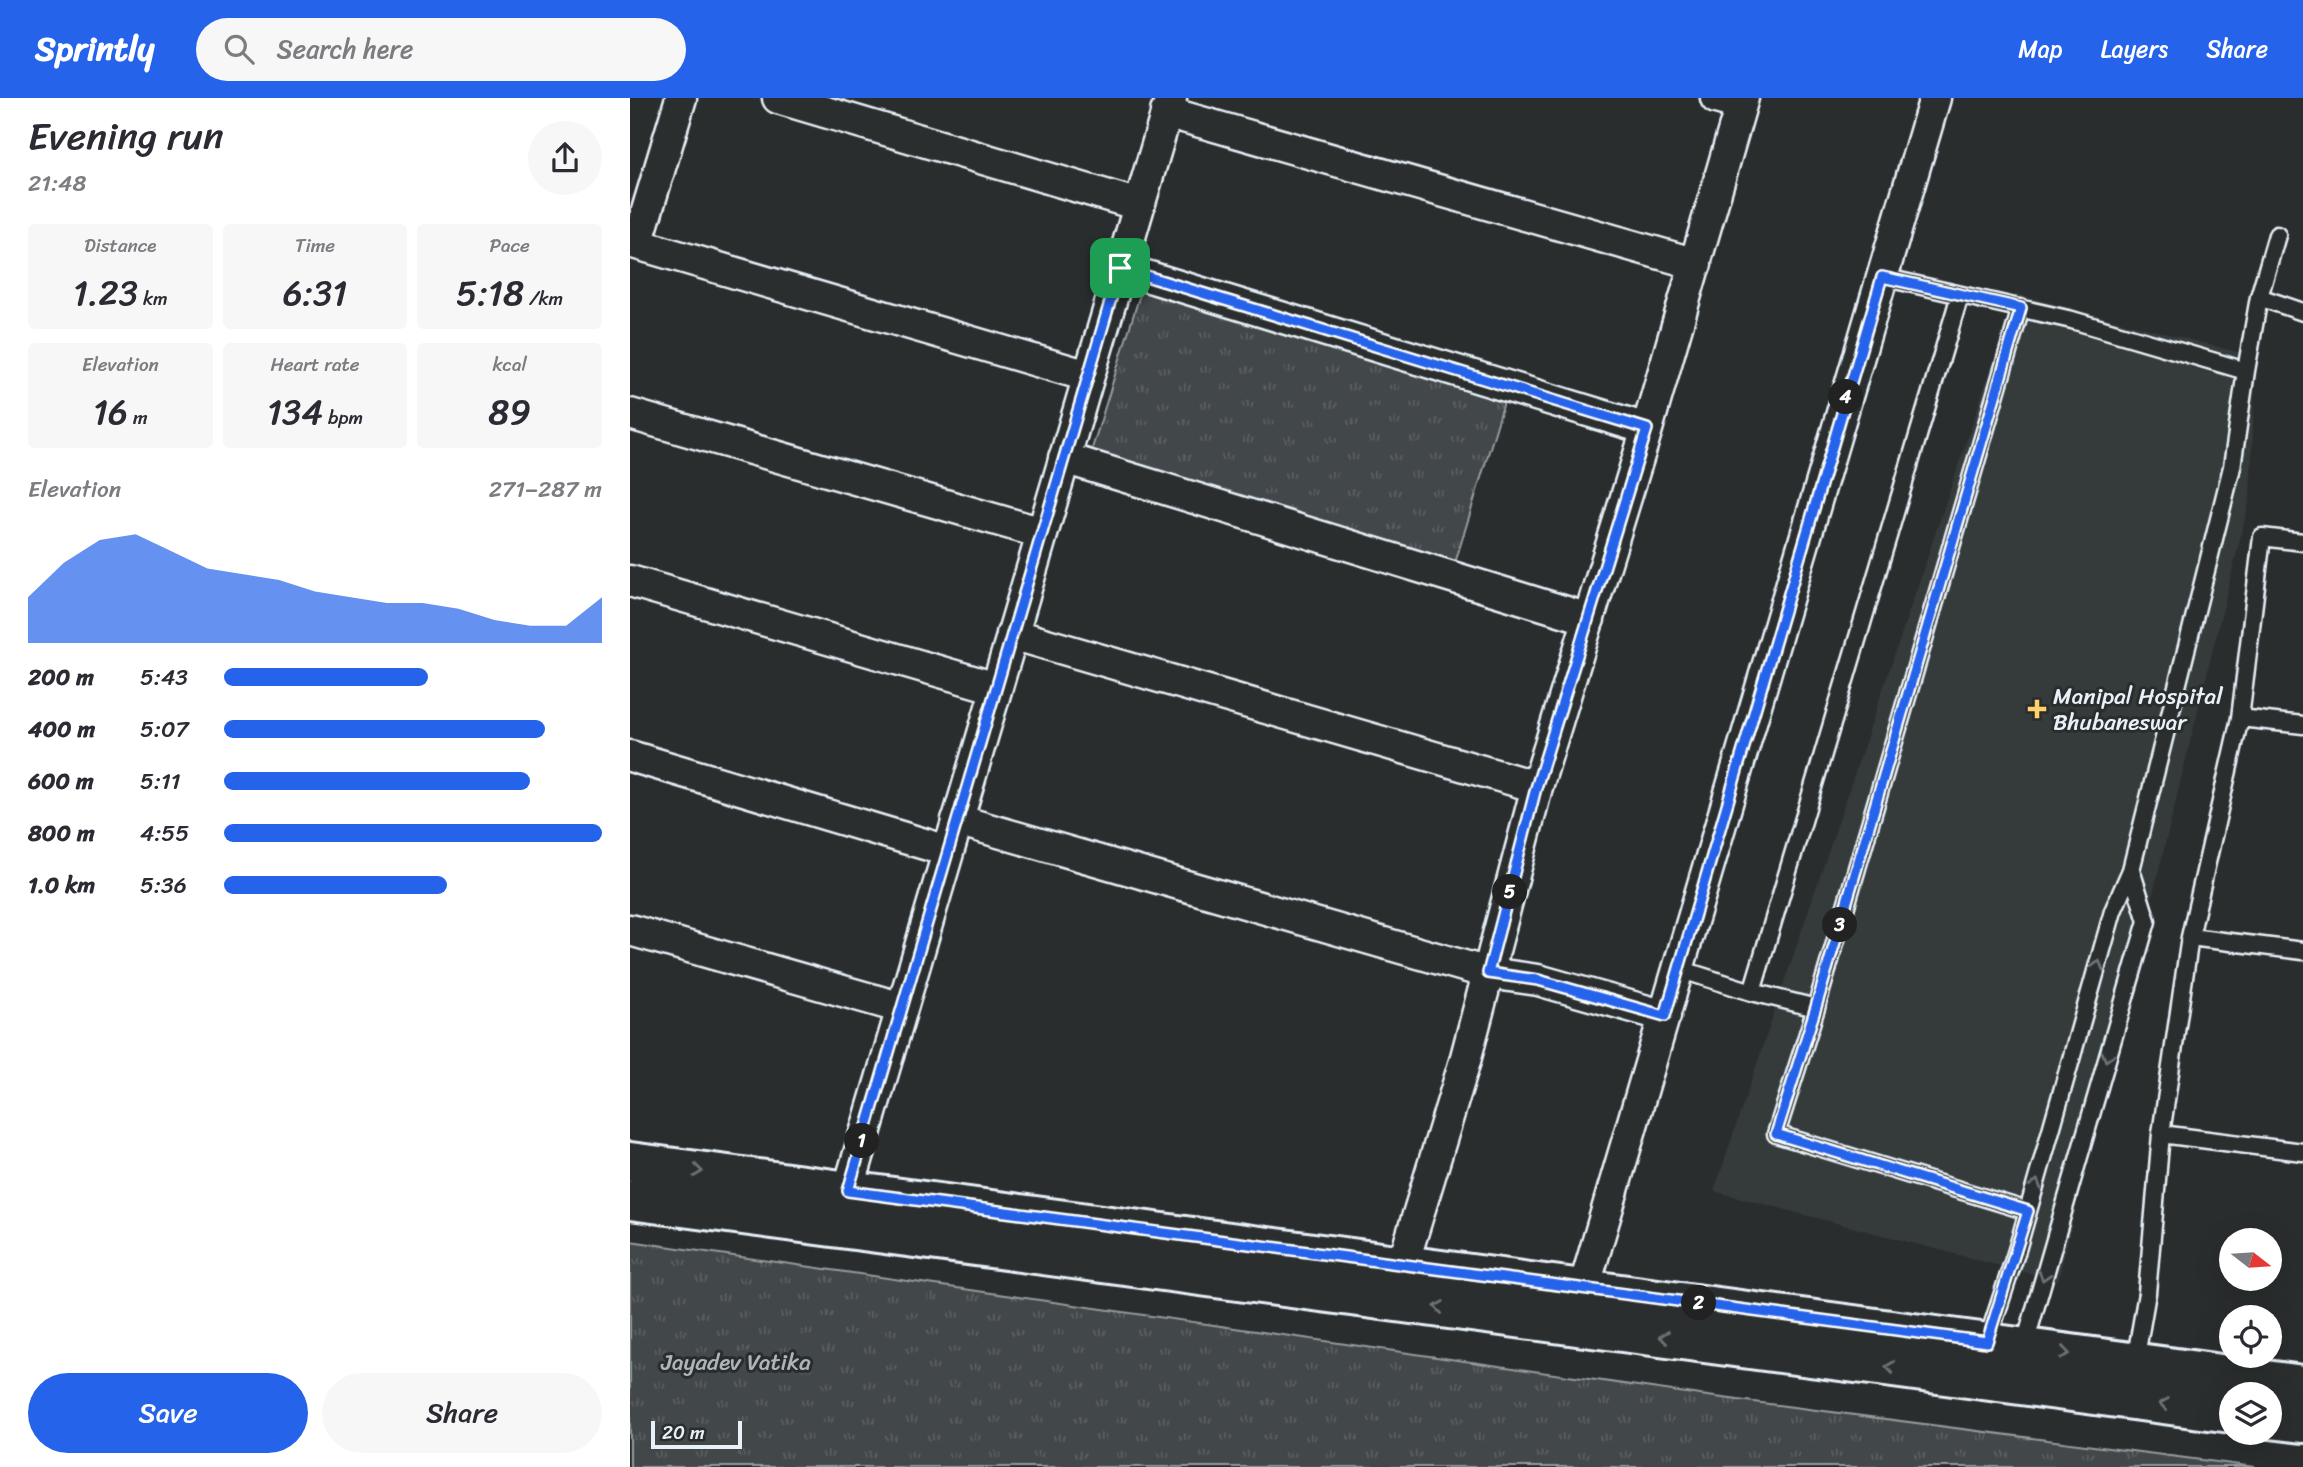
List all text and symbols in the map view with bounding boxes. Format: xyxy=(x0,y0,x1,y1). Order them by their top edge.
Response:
search box xyxy=(196,18,686,81)
text: Sprintly xyxy=(35,20,154,78)
text: Search here xyxy=(276,26,413,72)
text: Map xyxy=(2018,28,2063,70)
text: Layers xyxy=(2101,28,2168,70)
text: Share xyxy=(2206,28,2268,70)
icon: search xyxy=(220,30,258,68)
text: Evening run xyxy=(28,103,224,170)
button: share xyxy=(528,121,602,195)
text: 21:48 xyxy=(28,163,86,204)
text: Distance xyxy=(84,229,156,262)
text: Time xyxy=(295,229,335,262)
text: Pace xyxy=(490,229,530,262)
pin xyxy=(1090,238,1150,298)
icon: arrive xyxy=(1101,249,1139,287)
text: 1.23 xyxy=(73,262,138,324)
text: 6:31 xyxy=(283,262,347,324)
text: 5:18 xyxy=(456,262,524,324)
text: km xyxy=(138,282,168,315)
text: /km xyxy=(524,282,563,315)
text: Elevation xyxy=(82,348,159,381)
text: Heart rate xyxy=(270,348,360,381)
text: kcal xyxy=(492,348,527,381)
pin: 4 xyxy=(1828,380,1864,414)
text: 4 xyxy=(1840,380,1851,413)
text: 16 xyxy=(93,381,128,443)
text: 134 xyxy=(267,381,323,443)
text: 89 xyxy=(488,381,531,443)
text: m xyxy=(128,401,148,434)
text: bpm xyxy=(323,401,363,434)
text: Elevation xyxy=(28,469,121,510)
text: 271–287 m xyxy=(489,469,602,510)
text: 200 m xyxy=(28,657,94,698)
text: 5:43 xyxy=(140,657,188,698)
place label: Manipal Hospital Bhubaneswar xyxy=(2053,676,2223,743)
marker: Manipal Hospital Bhubaneswar xyxy=(2027,699,2047,719)
text: 400 m xyxy=(28,709,95,750)
text: 5:07 xyxy=(140,709,189,750)
text: 600 m xyxy=(28,761,94,802)
text: 5:11 xyxy=(140,761,181,802)
text: 800 m xyxy=(28,813,95,854)
text: 4:55 xyxy=(140,813,189,854)
text: 1.0 km xyxy=(28,865,95,906)
text: 5:36 xyxy=(140,865,187,906)
pin: 5 xyxy=(1492,874,1528,910)
text: 5 xyxy=(1504,875,1515,908)
pin: 3 xyxy=(1822,908,1858,942)
text: 3 xyxy=(1834,908,1845,941)
one-way arrow xyxy=(2089,959,2104,971)
one-way arrow xyxy=(2101,1051,2115,1063)
pin: 1 xyxy=(845,1124,880,1158)
text: 1 xyxy=(857,1124,866,1157)
one-way arrow xyxy=(692,1163,704,1178)
one-way arrow xyxy=(2027,1178,2042,1190)
north arrow xyxy=(2219,1228,2282,1292)
map controls xyxy=(2219,1228,2282,1445)
one-way arrow xyxy=(2038,1270,2053,1282)
pin: 2 xyxy=(1682,1286,1716,1320)
text: 2 xyxy=(1693,1286,1704,1319)
one-way arrow xyxy=(1433,1299,1444,1314)
button: locate xyxy=(2219,1305,2282,1368)
one-way arrow xyxy=(1658,1330,1670,1345)
park label: Jayadev Vatika xyxy=(660,1342,811,1383)
one-way arrow xyxy=(2059,1345,2070,1360)
one-way arrow xyxy=(1884,1360,1895,1375)
button: Save xyxy=(28,1373,308,1453)
button: Share xyxy=(322,1373,602,1453)
button: layers xyxy=(2219,1382,2282,1445)
one-way arrow xyxy=(2158,1397,2169,1412)
text: 20 m xyxy=(662,1416,705,1449)
scale bar xyxy=(651,1418,742,1450)

